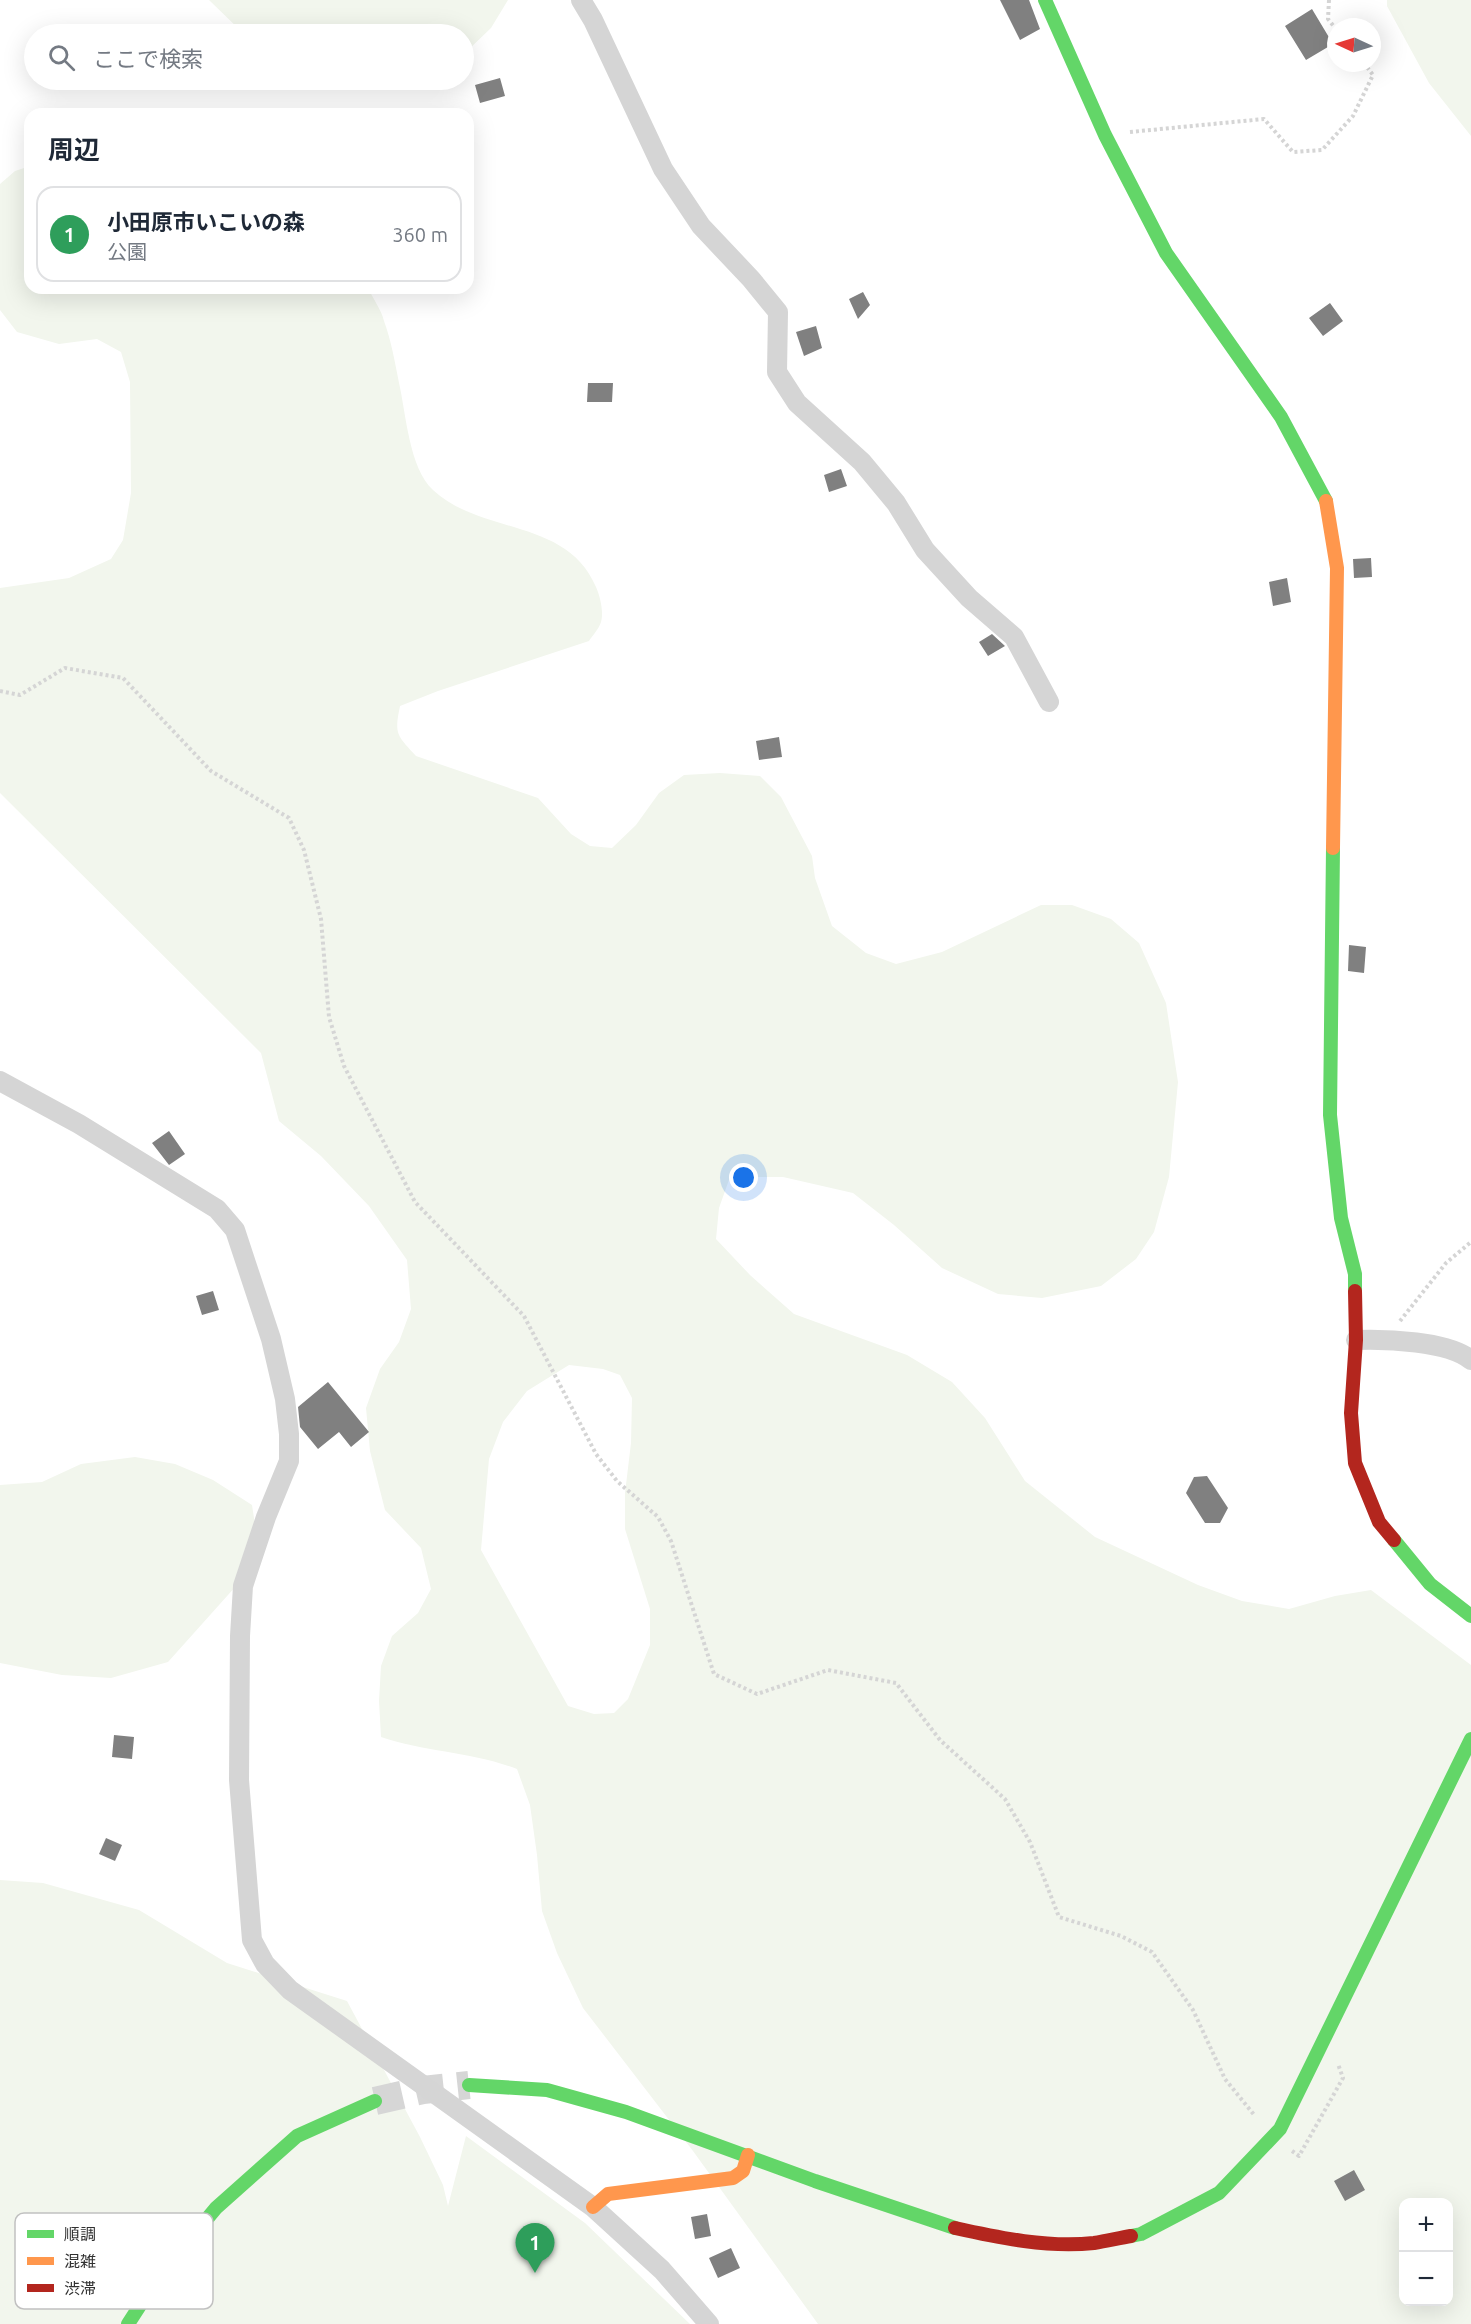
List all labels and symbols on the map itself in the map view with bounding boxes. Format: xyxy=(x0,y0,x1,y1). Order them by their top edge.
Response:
north arrow xyxy=(1327,18,1381,72)
your location xyxy=(729,1163,758,1192)
legend xyxy=(15,2213,213,2309)
pin: 1 xyxy=(516,2224,554,2273)
text: 順調 xyxy=(64,2225,96,2243)
text: 混雑 xyxy=(64,2252,96,2270)
text: 渋滞 xyxy=(64,2279,96,2297)

